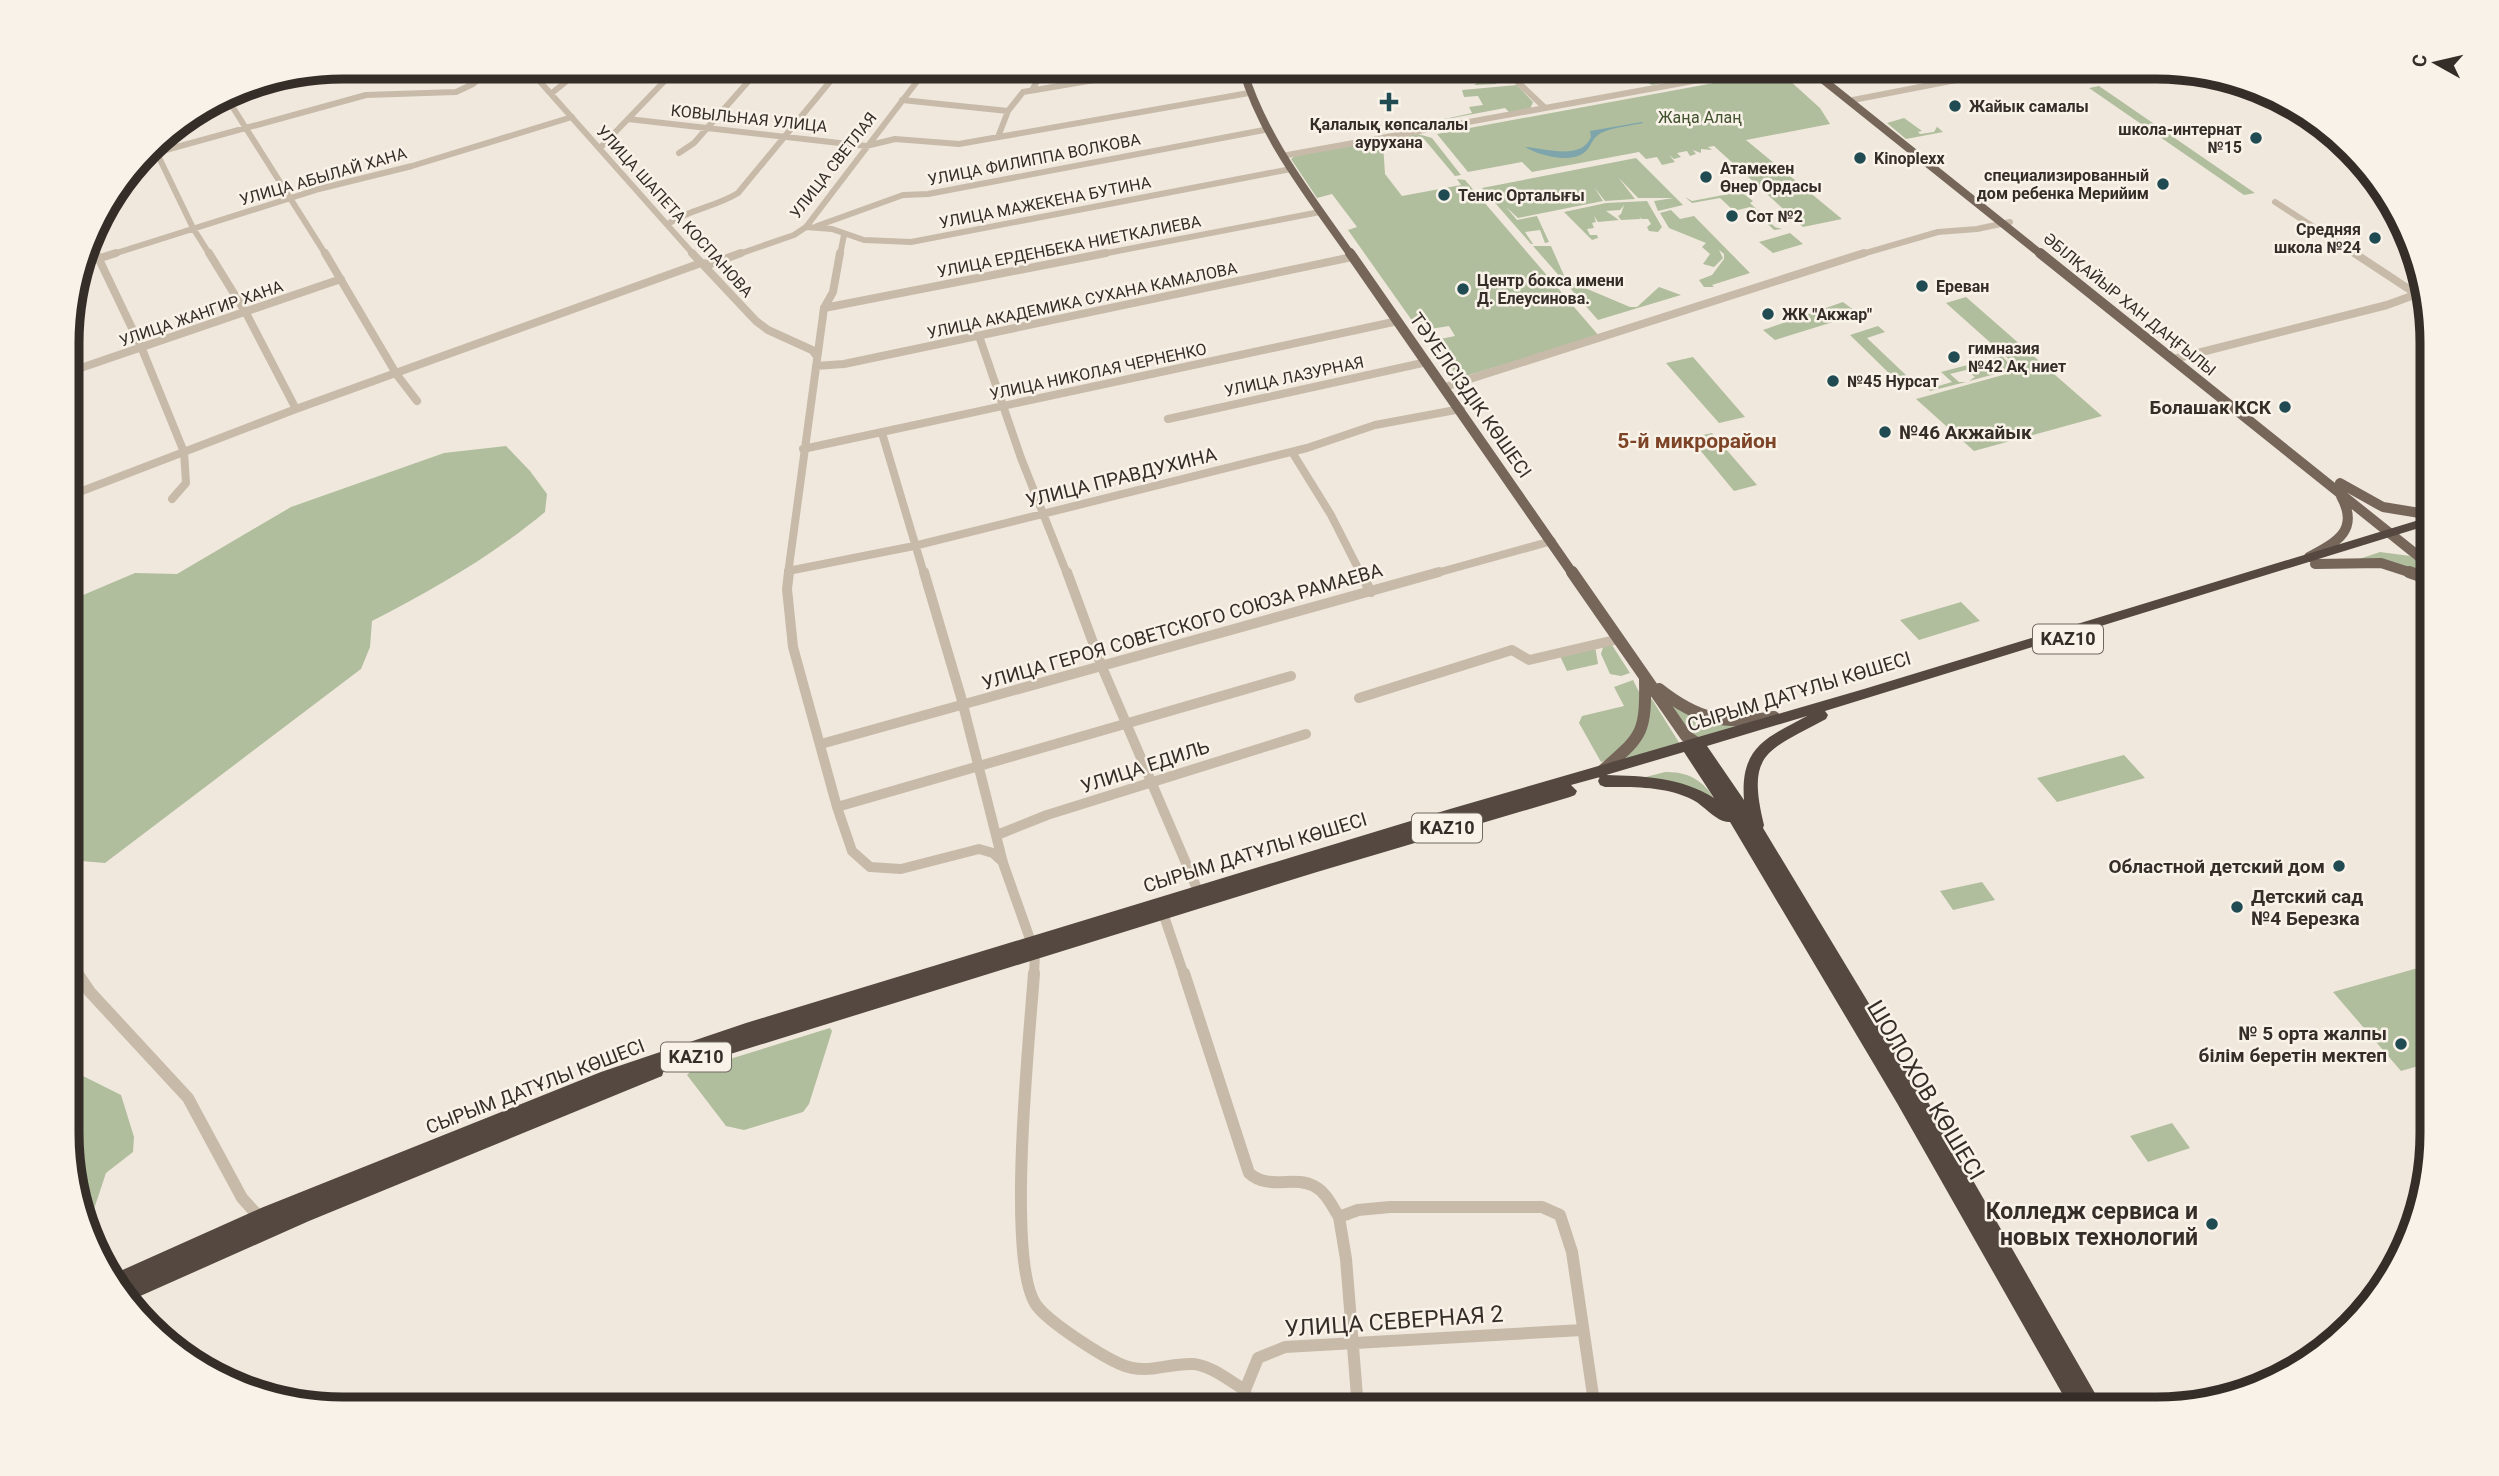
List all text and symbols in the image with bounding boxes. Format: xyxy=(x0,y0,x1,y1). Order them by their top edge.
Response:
north arrow xyxy=(2401,28,2471,98)
text: С xyxy=(2407,53,2432,68)
marker: Қалалық көпсалалы аурухана xyxy=(1379,92,1399,112)
place label: Жайык самалы xyxy=(1969,97,2089,116)
marker: Жайык самалы xyxy=(1947,98,1963,114)
street label: КОВЫЛЬНАЯ УЛИЦА xyxy=(670,101,829,136)
street label: УЛИЦА СВЕТЛАЯ xyxy=(786,108,881,222)
park label: Жаңа Алаң xyxy=(1658,108,1742,127)
place label: Қалалық көпсалалы аурухана xyxy=(1310,115,1468,152)
place label: школа-интернат №15 xyxy=(2118,120,2242,157)
street label: УЛИЦА ШАПЕТА КОСПАНОВА xyxy=(592,122,757,301)
street label: УЛИЦА ФИЛИППА ВОЛКОВА xyxy=(926,129,1142,189)
marker: школа-интернат №15 xyxy=(2248,130,2264,146)
street label: УЛИЦА АБЫЛАЙ ХАНА xyxy=(237,143,409,209)
place label: Kinoplexx xyxy=(1874,149,1945,168)
marker: Kinoplexx xyxy=(1852,150,1868,166)
place label: Атамекен Өнер Ордасы xyxy=(1720,159,1822,196)
place label: специализированный дом ребенка Мерийим xyxy=(1977,166,2149,203)
marker: Атамекен Өнер Ордасы xyxy=(1698,169,1714,185)
street label: УЛИЦА МАЖЕКЕНА БУТИНА xyxy=(938,173,1153,232)
marker: специализированный дом ребенка Мерийим xyxy=(2155,176,2171,192)
place label: Тенис Орталығы xyxy=(1458,186,1585,205)
marker: Тенис Орталығы xyxy=(1436,187,1452,203)
place label: Сот №2 xyxy=(1746,207,1803,226)
marker: Сот №2 xyxy=(1724,208,1740,224)
street label: УЛИЦА ЕРДЕНБЕКА НИЕТКАЛИЕВА xyxy=(936,211,1203,281)
place label: Средняя школа №24 xyxy=(2274,220,2361,257)
street label: ӘБІЛҚАЙЫР ХАН ДАҢҒЫЛЫ xyxy=(2040,229,2220,380)
marker: Средняя школа №24 xyxy=(2367,230,2383,246)
street label: УЛИЦА АКАДЕМИКА СУХАНА КАМАЛОВА xyxy=(925,258,1239,343)
place label: Центр бокса имени Д. Елеусинова. xyxy=(1477,271,1624,308)
street label: УЛИЦА ЖАНГИР ХАНА xyxy=(117,276,286,350)
place label: Ереван xyxy=(1936,277,1989,296)
marker: Ереван xyxy=(1914,278,1930,294)
marker: Центр бокса имени Д. Елеусинова. xyxy=(1455,281,1471,297)
place label: ЖК "Акжар" xyxy=(1782,305,1872,324)
marker: ЖК "Акжар" xyxy=(1760,306,1776,322)
street label: ТӘУЕЛСІЗДІК КӨШЕСІ xyxy=(1405,308,1536,482)
street label: УЛИЦА НИКОЛАЯ ЧЕРНЕНКО xyxy=(988,339,1208,404)
place label: гимназия №42 Ақ ниет xyxy=(1968,339,2066,376)
marker: гимназия №42 Ақ ниет xyxy=(1946,349,1962,365)
street label: УЛИЦА ЛАЗУРНАЯ xyxy=(1223,352,1366,401)
place label: №45 Нурсат xyxy=(1847,372,1939,391)
marker: №45 Нурсат xyxy=(1825,373,1841,389)
place label: Болашак КСК xyxy=(2150,396,2272,419)
marker: Болашак КСК xyxy=(2277,399,2293,415)
place label: №46 Акжайык xyxy=(1899,421,2032,444)
marker: №46 Акжайык xyxy=(1877,424,1893,440)
district label: 5-й микрорайон xyxy=(1617,429,1777,453)
street label: УЛИЦА ПРАВДУХИНА xyxy=(1023,442,1220,512)
street label: УЛИЦА ГЕРОЯ СОВЕТСКОГО СОЮЗА РАМАЕВА xyxy=(979,558,1386,695)
road number: KAZ10 xyxy=(2033,624,2103,654)
street label: СЫРЫМ ДАТҰЛЫ КӨШЕСІ xyxy=(1685,646,1914,736)
street label: УЛИЦА ЕДИЛЬ xyxy=(1078,735,1212,798)
street label: СЫРЫМ ДАТҰЛЫ КӨШЕСІ xyxy=(1141,807,1370,897)
road number: KAZ10 xyxy=(1412,814,1482,842)
place label: Областной детский дом xyxy=(2108,855,2325,878)
marker: Областной детский дом xyxy=(2331,858,2347,874)
place label: Детский сад №4 Березка xyxy=(2251,885,2363,930)
marker: Детский сад №4 Березка xyxy=(2229,899,2245,915)
street label: ШОЛОХОВ КӨШЕСІ xyxy=(1861,995,1990,1185)
place label: № 5 орта жалпы білім беретін мектеп xyxy=(2199,1022,2387,1067)
street label: СЫРЫМ ДАТҰЛЫ КӨШЕСІ xyxy=(422,1034,648,1139)
marker: № 5 орта жалпы білім беретін мектеп xyxy=(2393,1036,2409,1052)
road number: KAZ10 xyxy=(661,1042,731,1072)
place label: Колледж сервиса и новых технологий xyxy=(1986,1198,2198,1251)
marker: Колледж сервиса и новых технологий xyxy=(2204,1216,2220,1232)
street label: УЛИЦА СЕВЕРНАЯ 2 xyxy=(1284,1300,1504,1343)

